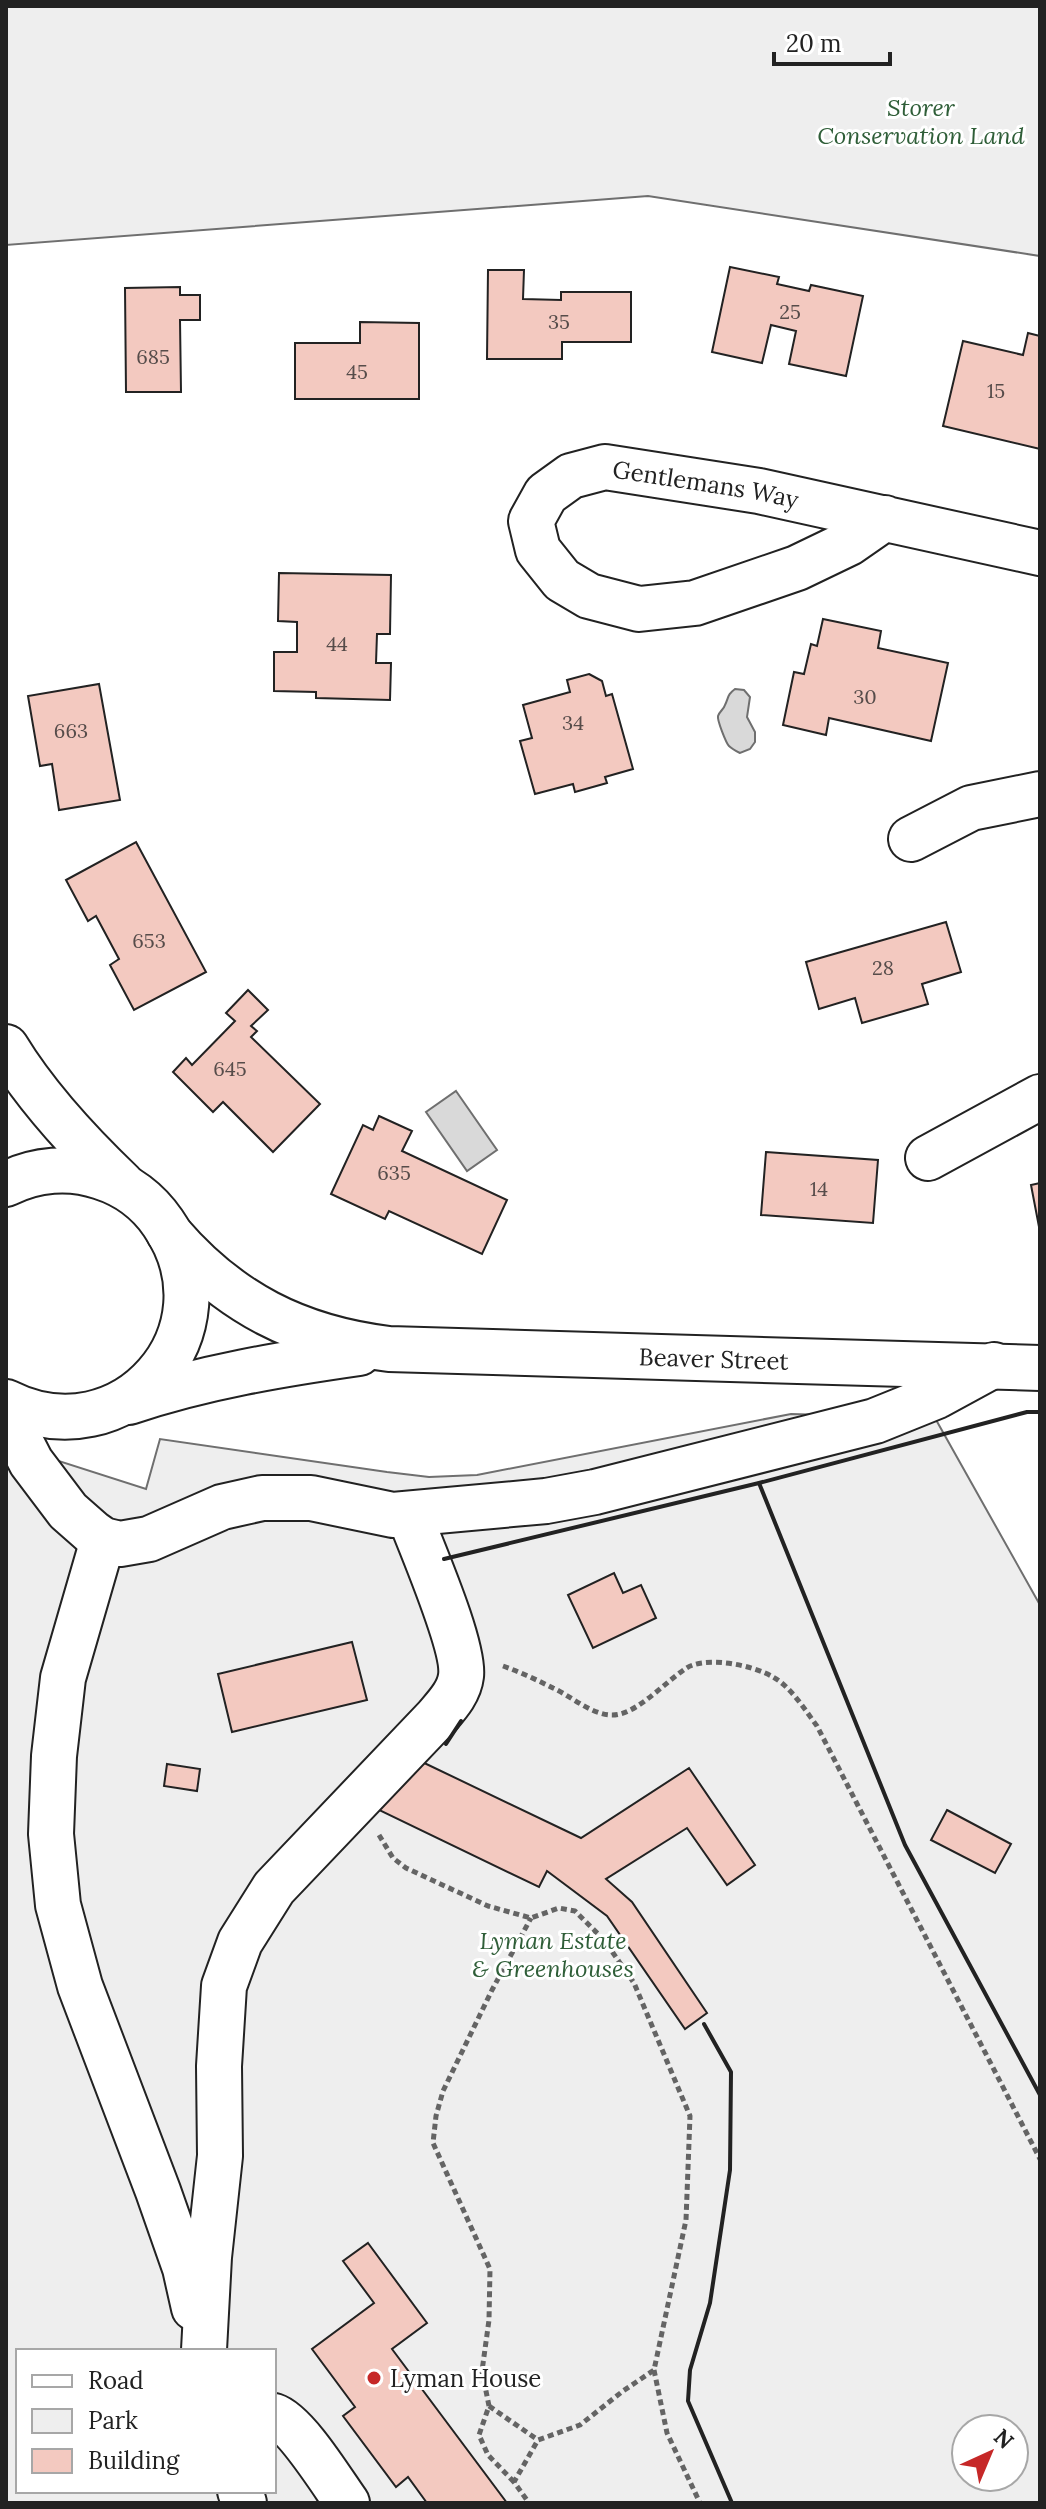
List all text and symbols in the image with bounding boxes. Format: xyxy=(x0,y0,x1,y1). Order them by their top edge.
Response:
scale bar xyxy=(774,16,890,66)
text: 20 m xyxy=(786,28,842,59)
park label: Storer Conservation Land xyxy=(817,92,1025,151)
house number: 25 xyxy=(779,299,801,324)
house number: 35 xyxy=(548,309,570,334)
house number: 685 xyxy=(136,344,170,369)
house number: 45 xyxy=(346,359,368,384)
house number: 15 xyxy=(987,378,1005,403)
street label: Gentlemans Way xyxy=(611,453,802,515)
house number: 44 xyxy=(326,631,348,656)
house number: 30 xyxy=(853,684,877,709)
house number: 34 xyxy=(562,710,584,735)
house number: 663 xyxy=(54,718,88,743)
house number: 653 xyxy=(132,928,166,953)
house number: 28 xyxy=(872,955,894,980)
house number: 645 xyxy=(213,1056,247,1081)
house number: 635 xyxy=(377,1160,411,1185)
house number: 14 xyxy=(810,1176,828,1201)
street label: Beaver Street xyxy=(638,1341,790,1376)
park label: Lyman Estate & Greenhouses xyxy=(472,1925,634,1984)
legend xyxy=(16,2349,276,2493)
place label: Lyman House xyxy=(390,2363,541,2394)
text: Road xyxy=(88,2365,144,2396)
marker: Lyman House xyxy=(365,2369,383,2387)
text: Park xyxy=(88,2405,138,2436)
north arrow xyxy=(950,2413,1030,2493)
text: N xyxy=(988,2423,1020,2455)
text: Building xyxy=(88,2445,180,2476)

